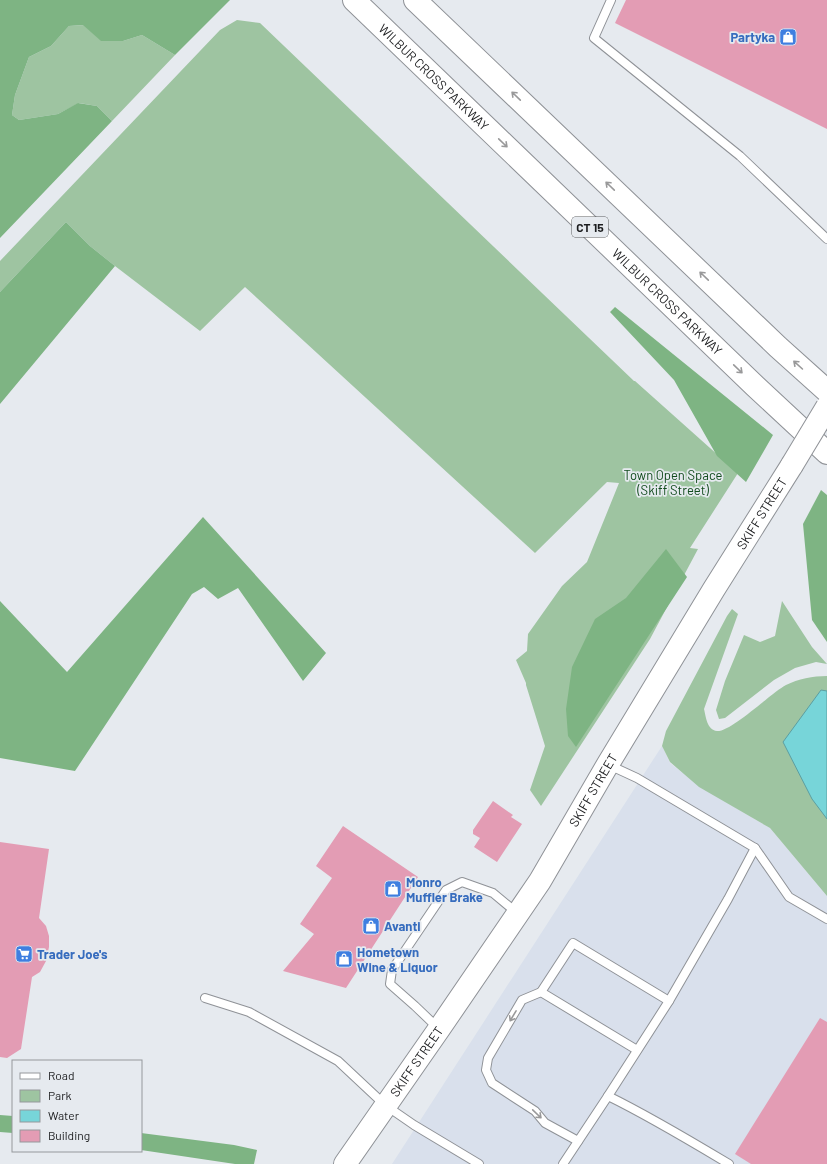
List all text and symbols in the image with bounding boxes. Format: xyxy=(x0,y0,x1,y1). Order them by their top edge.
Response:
street label: WILBUR CROSS PARKWAY xyxy=(375,20,492,134)
shop icon: Partyka xyxy=(778,27,798,47)
place label: Partyka xyxy=(730,29,775,45)
one-way arrow xyxy=(511,92,521,101)
one-way arrow xyxy=(498,139,508,148)
one-way arrow xyxy=(605,181,615,191)
road number: CT 15 xyxy=(572,217,608,237)
street label: WILBUR CROSS PARKWAY xyxy=(609,245,726,358)
one-way arrow xyxy=(699,272,709,281)
one-way arrow xyxy=(793,361,803,370)
one-way arrow xyxy=(733,364,743,374)
park label: Town Open Space (Skiff Street) xyxy=(623,467,723,498)
street label: SKIFF STREET xyxy=(733,474,790,552)
street label: SKIFF STREET xyxy=(565,750,621,829)
place label: Monro Muffler Brake xyxy=(406,874,483,905)
shop icon: Monro Muffler Brake xyxy=(383,879,403,899)
shop icon: Avanti xyxy=(361,916,381,936)
place label: Avanti xyxy=(384,918,421,934)
supermarket icon: Trader Joe's xyxy=(14,944,34,964)
place label: Hometown Wine & Liquor xyxy=(357,944,438,975)
place label: Trader Joe's xyxy=(37,946,108,962)
shop icon: Hometown Wine & Liquor xyxy=(334,949,354,969)
one-way arrow xyxy=(508,1010,516,1022)
street label: SKIFF STREET xyxy=(386,1023,446,1100)
legend xyxy=(12,1060,142,1152)
text: Road xyxy=(48,1068,75,1082)
text: Park xyxy=(48,1088,72,1102)
text: Water xyxy=(48,1108,80,1122)
one-way arrow xyxy=(532,1110,542,1119)
text: Building xyxy=(48,1128,90,1142)

